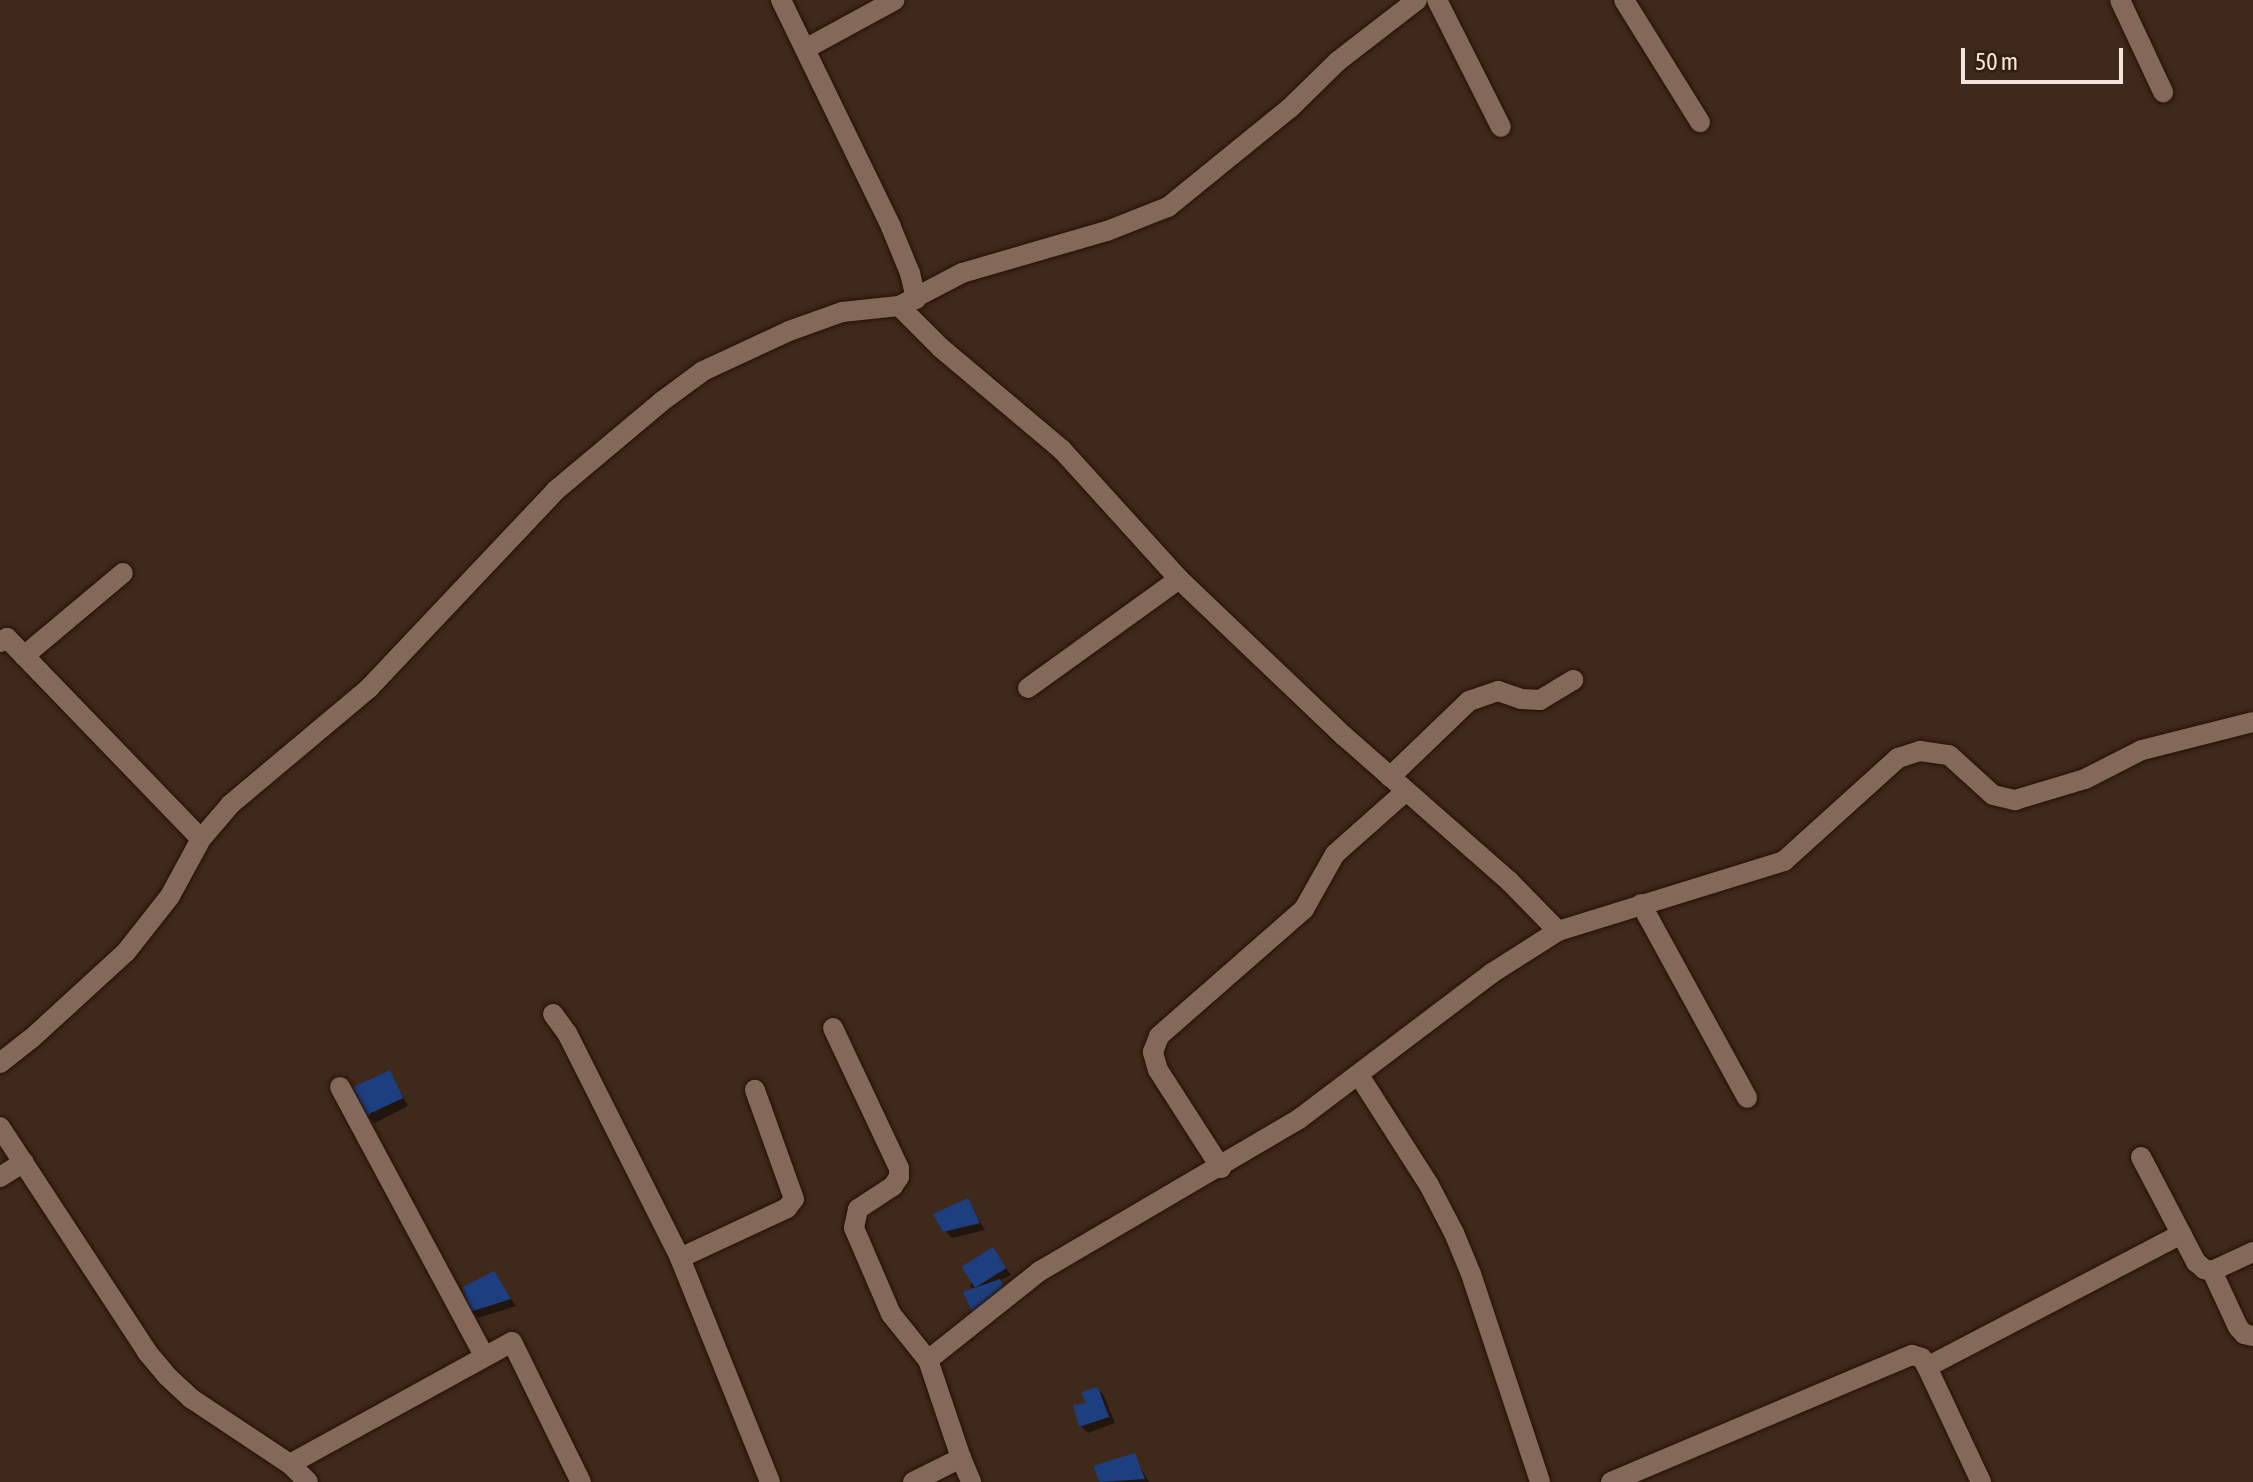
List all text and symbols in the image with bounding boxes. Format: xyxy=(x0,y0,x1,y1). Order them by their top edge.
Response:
scale bar xyxy=(1965,32,2127,82)
text: 50 m xyxy=(1975,48,2018,75)

